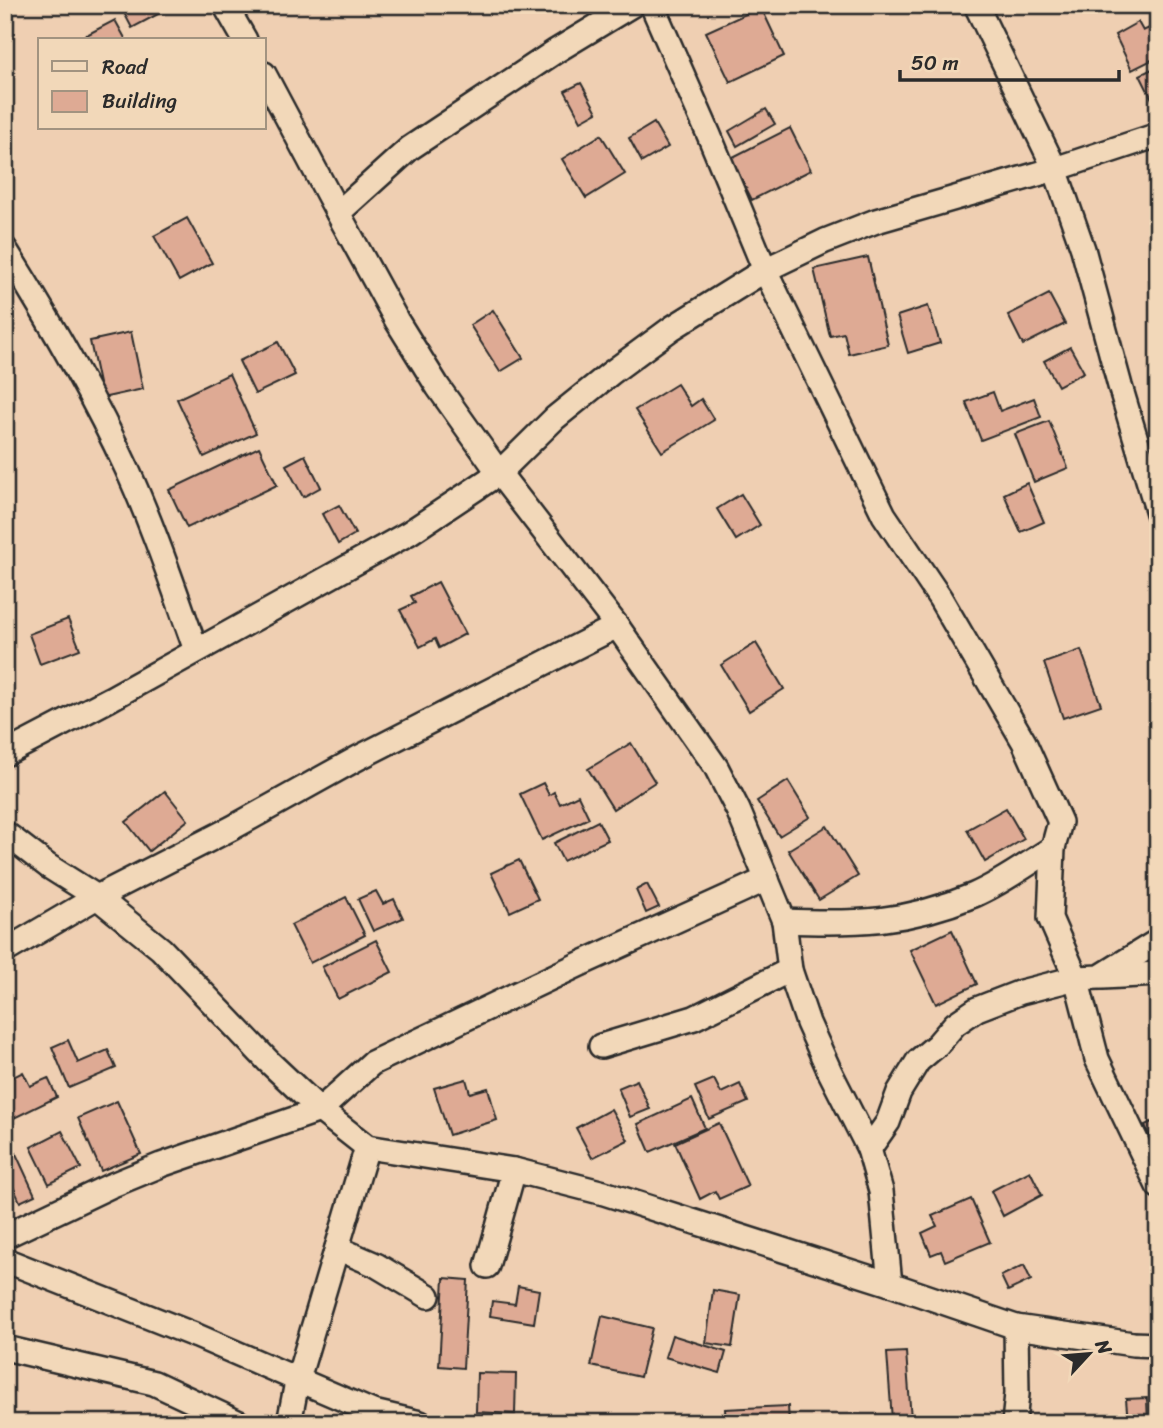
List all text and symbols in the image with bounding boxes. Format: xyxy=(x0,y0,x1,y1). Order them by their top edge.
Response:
legend xyxy=(38,38,266,130)
scale bar xyxy=(900,38,1119,82)
text: 50 m xyxy=(911,44,959,82)
text: Road xyxy=(102,48,149,86)
text: Building xyxy=(102,82,178,120)
north arrow xyxy=(1054,1320,1124,1390)
text: N xyxy=(1086,1333,1122,1361)

